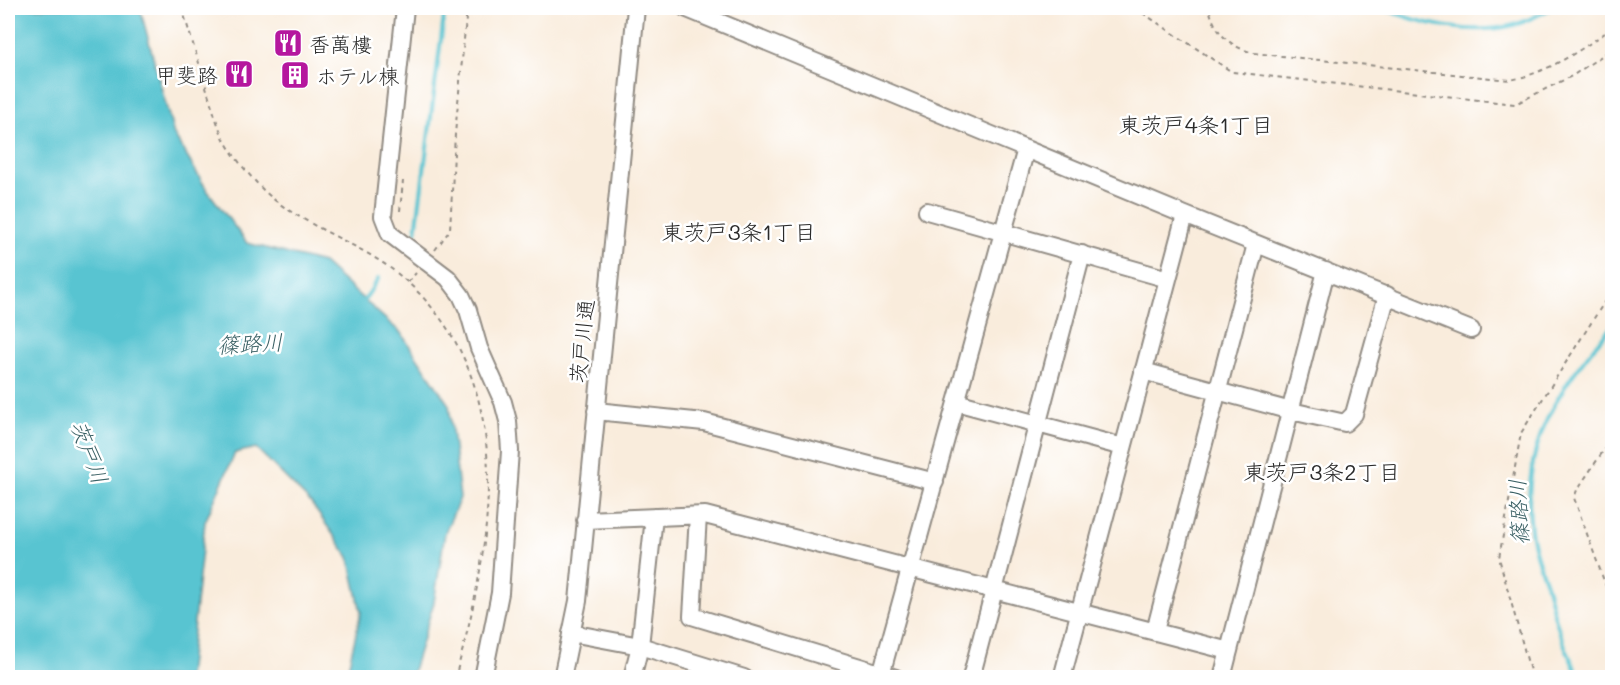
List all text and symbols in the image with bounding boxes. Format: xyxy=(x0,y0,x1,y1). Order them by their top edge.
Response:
restaurant icon: 香萬樓 xyxy=(272,27,304,59)
place label: 香萬樓 xyxy=(309,30,372,57)
restaurant icon: 甲斐路 xyxy=(223,58,255,90)
building icon: ホテル棟 xyxy=(279,59,311,91)
place label: 甲斐路 xyxy=(155,61,218,88)
place label: ホテル棟 xyxy=(316,62,399,89)
district label: 東茨戸4条1丁目 xyxy=(1119,110,1273,139)
district label: 東茨戸3条1丁目 xyxy=(662,217,816,246)
street label: 茨戸川通 xyxy=(563,298,599,384)
water label: 篠路川 xyxy=(216,327,284,359)
water label: 茨戸川 xyxy=(65,416,115,488)
district label: 東茨戸3条2丁目 xyxy=(1243,457,1401,486)
water label: 篠路川 xyxy=(1502,478,1534,546)

